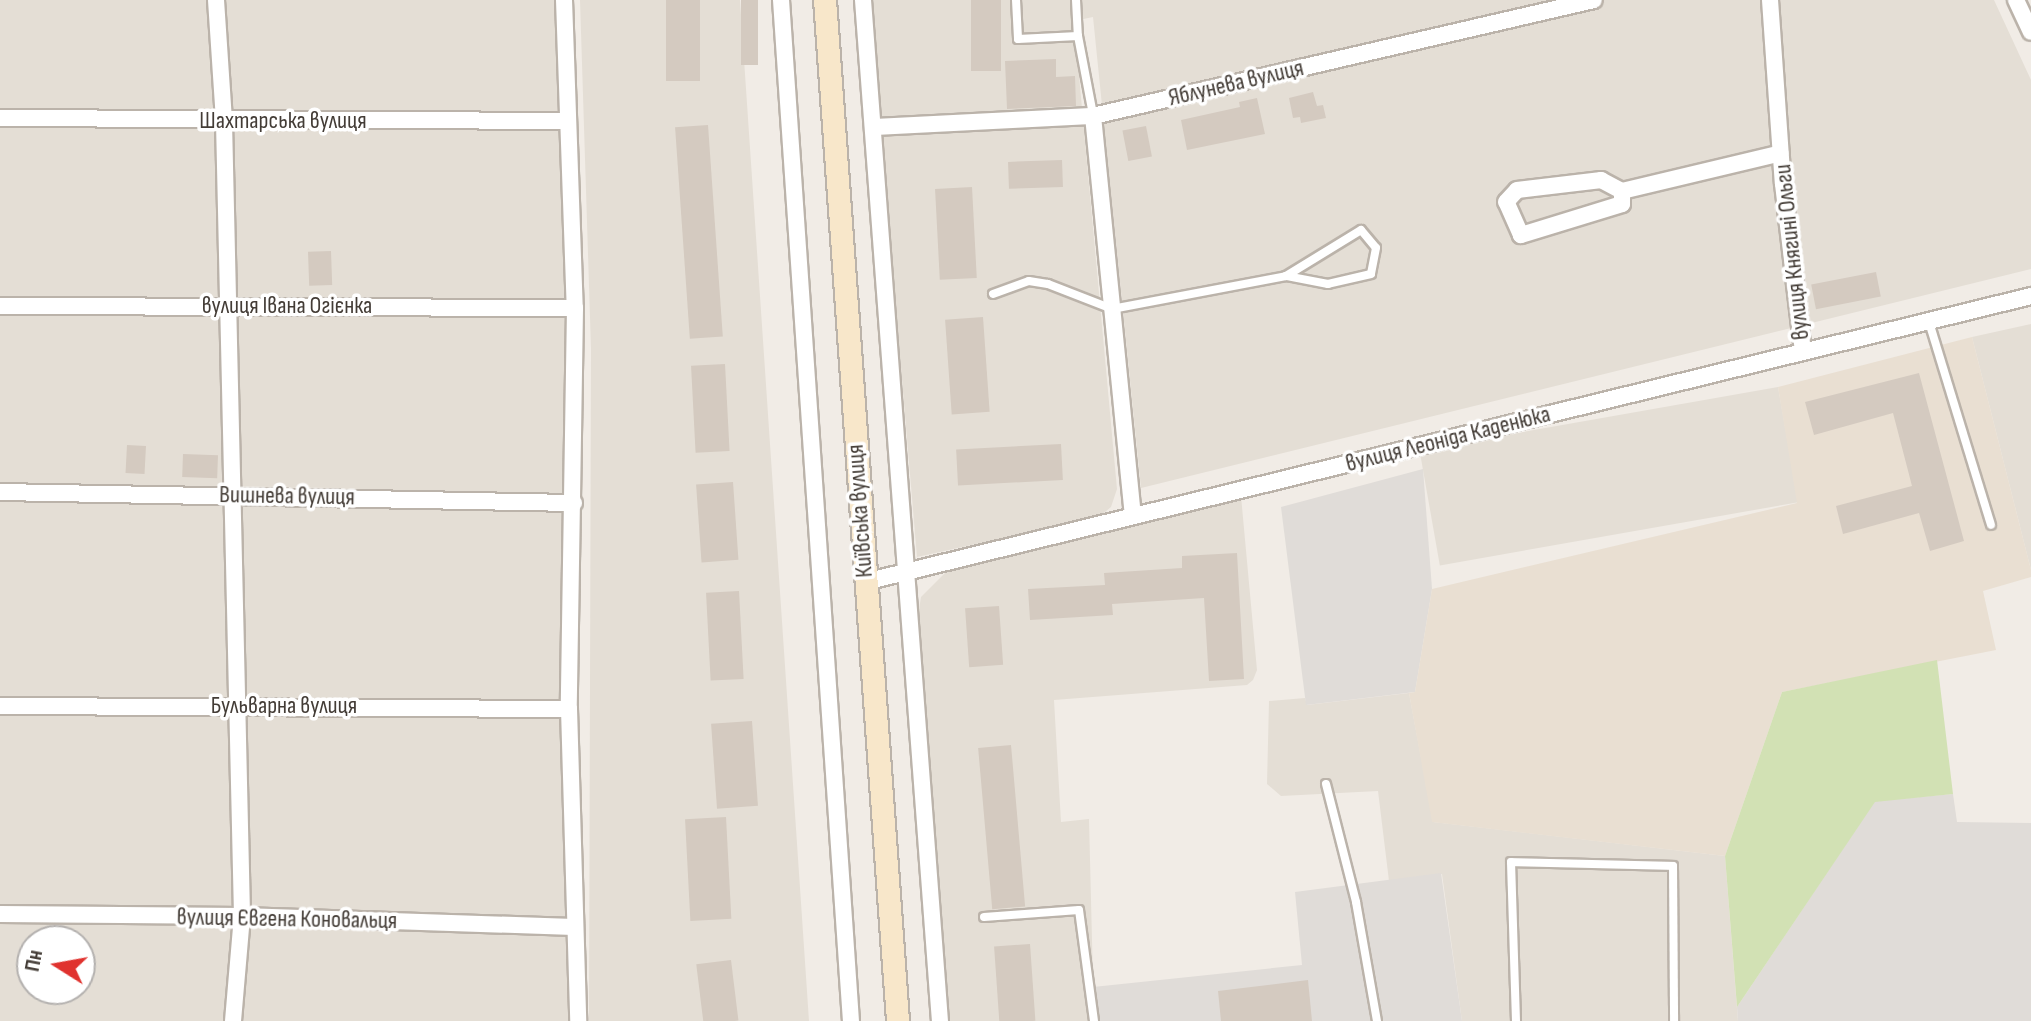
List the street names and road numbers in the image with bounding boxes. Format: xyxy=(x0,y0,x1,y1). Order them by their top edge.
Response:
street label: Яблунева вулиця xyxy=(1166,53,1306,113)
street label: Шахтарська вулиця xyxy=(199,107,367,135)
street label: вулиця Княгині Ольги xyxy=(1768,163,1816,341)
street label: вулиця Івана Огієнка xyxy=(202,292,372,320)
street label: вулиця Леоніда Каденюка xyxy=(1343,400,1553,478)
street label: Київська вулиця xyxy=(841,443,879,579)
street label: Вишнева вулиця xyxy=(219,480,355,512)
street label: Бульварна вулиця xyxy=(211,692,357,720)
street label: вулиця Євгена Коновальця xyxy=(177,903,397,935)

